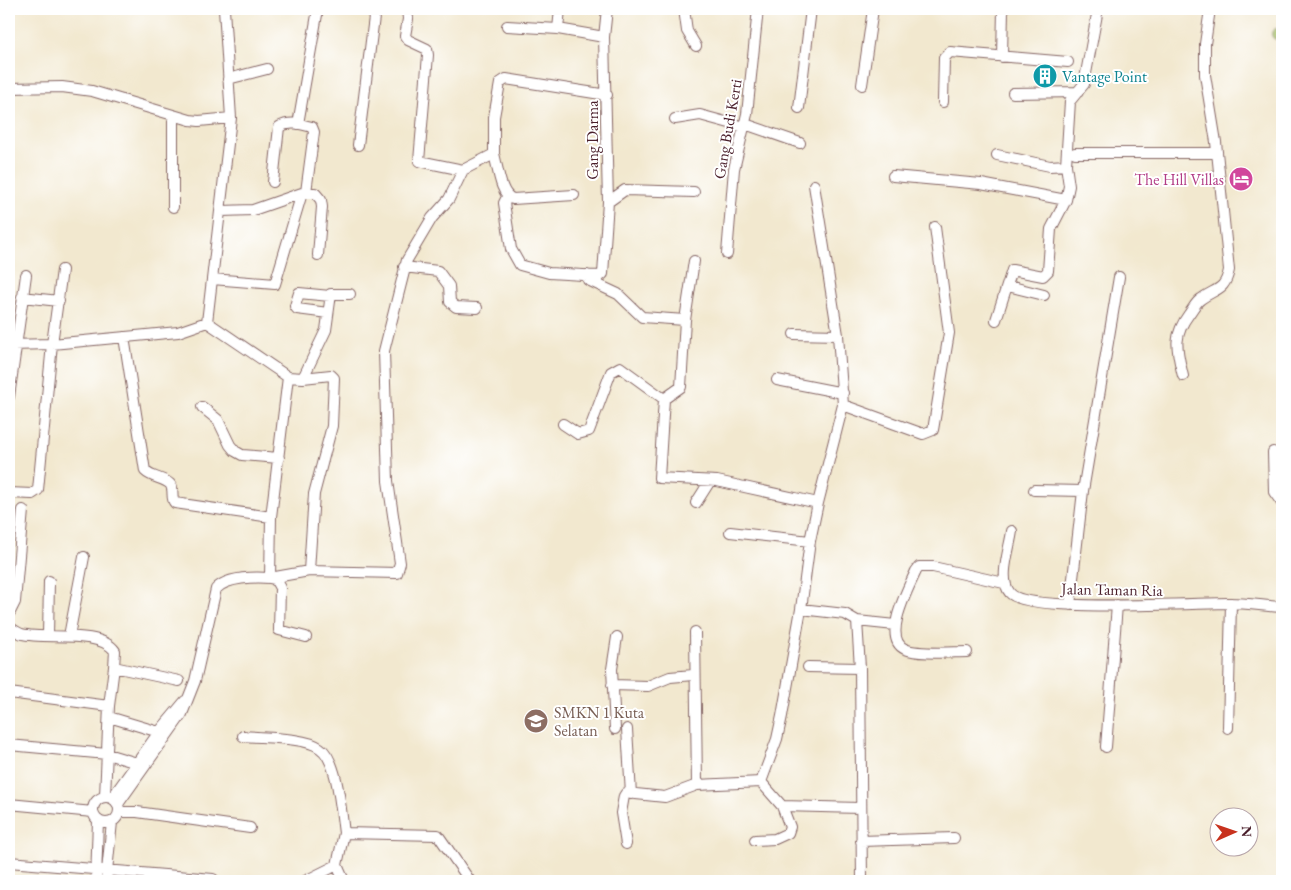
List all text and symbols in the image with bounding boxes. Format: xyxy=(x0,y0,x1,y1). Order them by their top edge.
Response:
building icon: Vantage Point xyxy=(1032,63,1058,89)
place label: Vantage Point xyxy=(1062,66,1147,87)
street label: Gang Budi Kerti xyxy=(708,77,747,181)
street label: Gang Darma xyxy=(582,100,603,180)
hotel icon: The Hill Villas xyxy=(1228,166,1254,192)
place label: The Hill Villas xyxy=(1134,169,1224,190)
street label: Jalan Taman Ria xyxy=(1059,578,1163,601)
place label: SMKN 1 Kuta Selatan xyxy=(554,702,645,741)
school or university icon: SMKN 1 Kuta Selatan xyxy=(523,708,549,734)
north arrow xyxy=(1208,808,1258,858)
text: N xyxy=(1238,826,1256,838)

